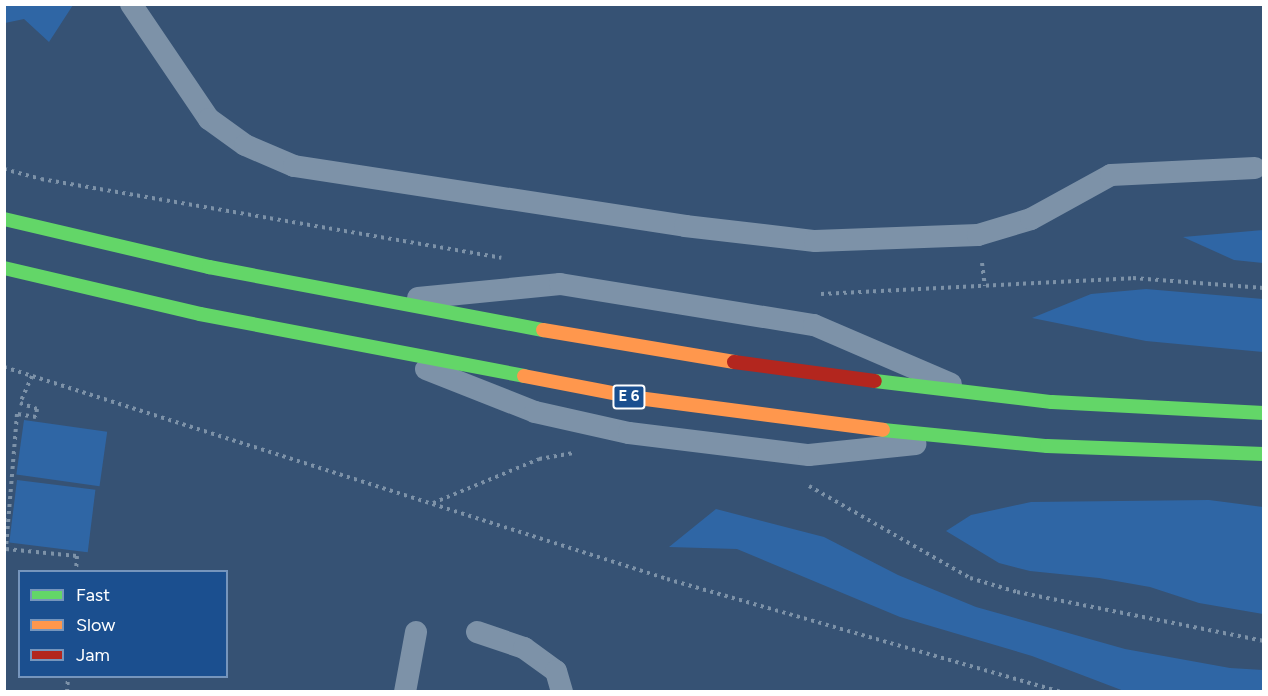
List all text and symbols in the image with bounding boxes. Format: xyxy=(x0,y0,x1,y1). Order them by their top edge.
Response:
road number: E 6 xyxy=(611,385,647,409)
legend xyxy=(18,570,228,678)
text: Fast xyxy=(76,584,110,606)
text: Slow xyxy=(76,614,115,636)
text: Jam xyxy=(76,644,110,666)

